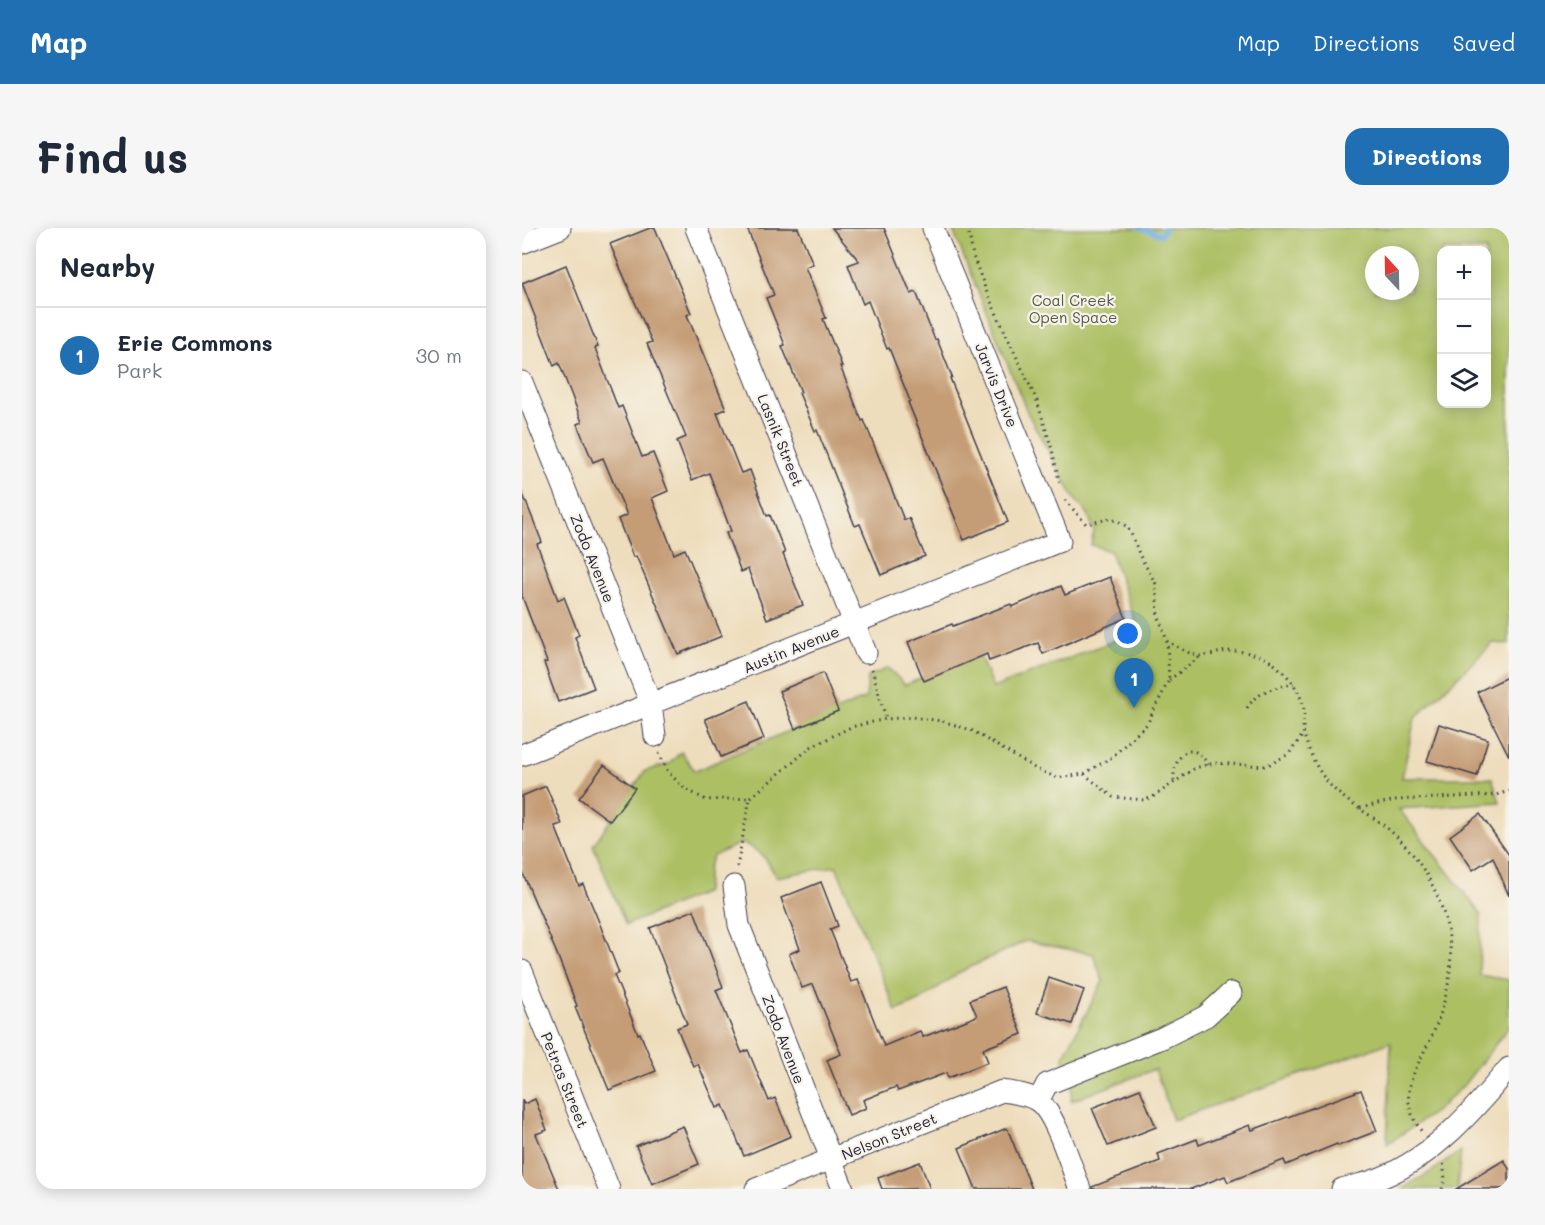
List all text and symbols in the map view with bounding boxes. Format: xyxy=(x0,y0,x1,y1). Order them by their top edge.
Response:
text: Map xyxy=(30,24,87,60)
text: Map xyxy=(1237,29,1280,56)
text: Directions xyxy=(1313,29,1420,56)
text: Saved xyxy=(1453,29,1515,56)
button: Directions xyxy=(1345,128,1509,185)
text: Find us xyxy=(36,129,188,184)
north arrow xyxy=(1365,246,1419,300)
map controls xyxy=(1437,246,1491,408)
button: + xyxy=(1437,246,1491,300)
text: Nearby xyxy=(60,250,155,284)
park label: Coal Creek Open Space xyxy=(1029,290,1117,327)
button: − xyxy=(1437,300,1491,354)
text: Erie Commons xyxy=(117,328,273,357)
street label: Jarvis Drive xyxy=(971,340,1023,430)
text: 1 xyxy=(75,342,84,368)
text: 30 m xyxy=(416,342,462,368)
button: layers xyxy=(1437,354,1491,408)
text: Park xyxy=(117,357,162,383)
street label: Lasnik Street xyxy=(753,391,809,489)
street label: Zodo Avenue xyxy=(566,511,620,605)
your location xyxy=(1113,619,1142,648)
street label: Austin Avenue xyxy=(740,621,842,677)
pin: 1 xyxy=(1114,658,1154,708)
street label: Zodo Avenue xyxy=(758,991,810,1087)
street label: Petras Street xyxy=(537,1029,593,1131)
street label: Nelson Street xyxy=(838,1108,940,1164)

